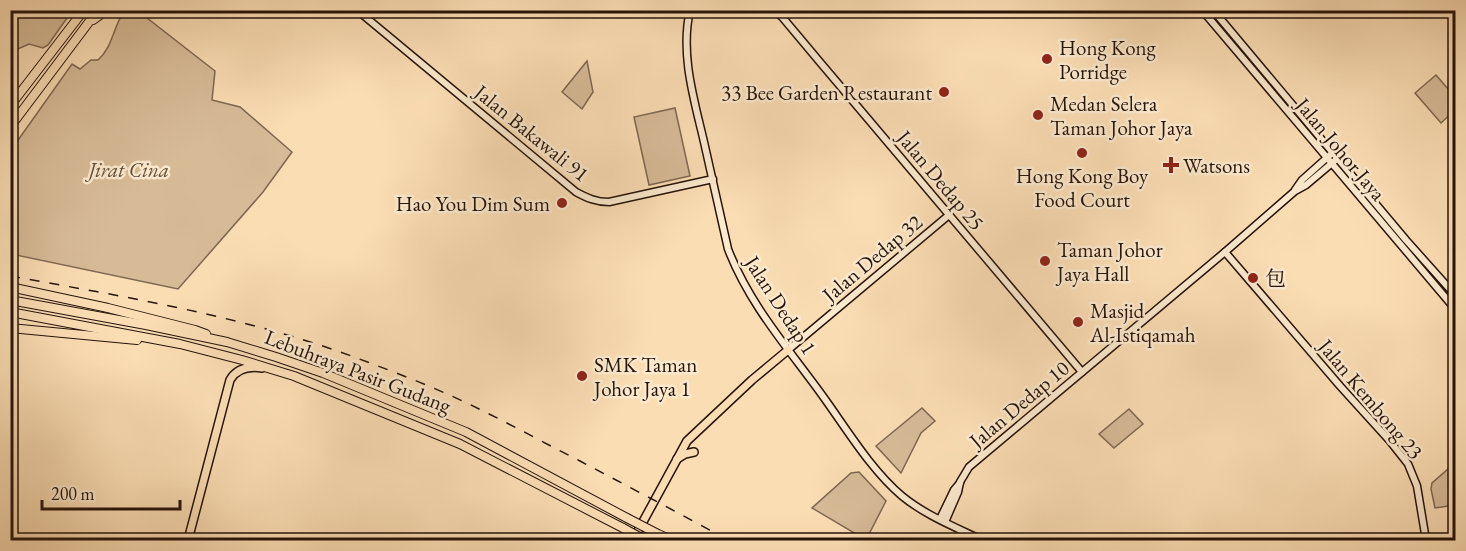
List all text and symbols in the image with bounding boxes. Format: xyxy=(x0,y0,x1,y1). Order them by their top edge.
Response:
place label: Hong Kong Porridge xyxy=(1059,34,1157,85)
marker: Hong Kong Porridge xyxy=(1040,52,1054,66)
street label: Jalan Bakawali 91 xyxy=(468,77,595,187)
place label: 33 Bee Garden Restaurant xyxy=(721,79,932,106)
marker: 33 Bee Garden Restaurant xyxy=(937,85,951,99)
place label: Medan Selera Taman Johor Jaya xyxy=(1050,90,1193,141)
street label: Jalan Johor Jaya xyxy=(1289,90,1392,207)
marker: Medan Selera Taman Johor Jaya xyxy=(1031,108,1045,122)
street label: Jalan Dedap 25 xyxy=(890,123,991,236)
marker: Hong Kong Boy Food Court xyxy=(1075,146,1089,160)
place label: Watsons xyxy=(1183,152,1250,179)
park label: Jirat Cina xyxy=(85,156,169,183)
marker: Watsons xyxy=(1164,158,1178,172)
place label: Hong Kong Boy Food Court xyxy=(1016,162,1149,213)
place label: Hao You Dim Sum xyxy=(396,190,550,217)
marker: Hao You Dim Sum xyxy=(555,196,569,210)
street label: Jalan Dedap 32 xyxy=(815,208,928,309)
place label: Taman Johor Jaya Hall xyxy=(1055,236,1163,287)
street label: Jalan Dedap 1 xyxy=(738,249,823,359)
marker: Taman Johor Jaya Hall xyxy=(1038,254,1052,268)
place label: 包 xyxy=(1265,265,1286,292)
marker: 包 xyxy=(1246,271,1260,285)
place label: Masjid Al-Istiqamah xyxy=(1089,297,1196,348)
marker: Masjid Al-Istiqamah xyxy=(1071,315,1085,329)
street label: Lebuhraya Pasir Gudang xyxy=(261,323,456,419)
street label: Jalan Kembong 23 xyxy=(1312,332,1429,465)
place label: SMK Taman Johor Jaya 1 xyxy=(592,351,697,402)
street label: Jalan Dedap 10 xyxy=(962,354,1075,455)
marker: SMK Taman Johor Jaya 1 xyxy=(575,369,589,383)
scale bar xyxy=(42,473,180,511)
text: 200 m xyxy=(51,482,95,505)

